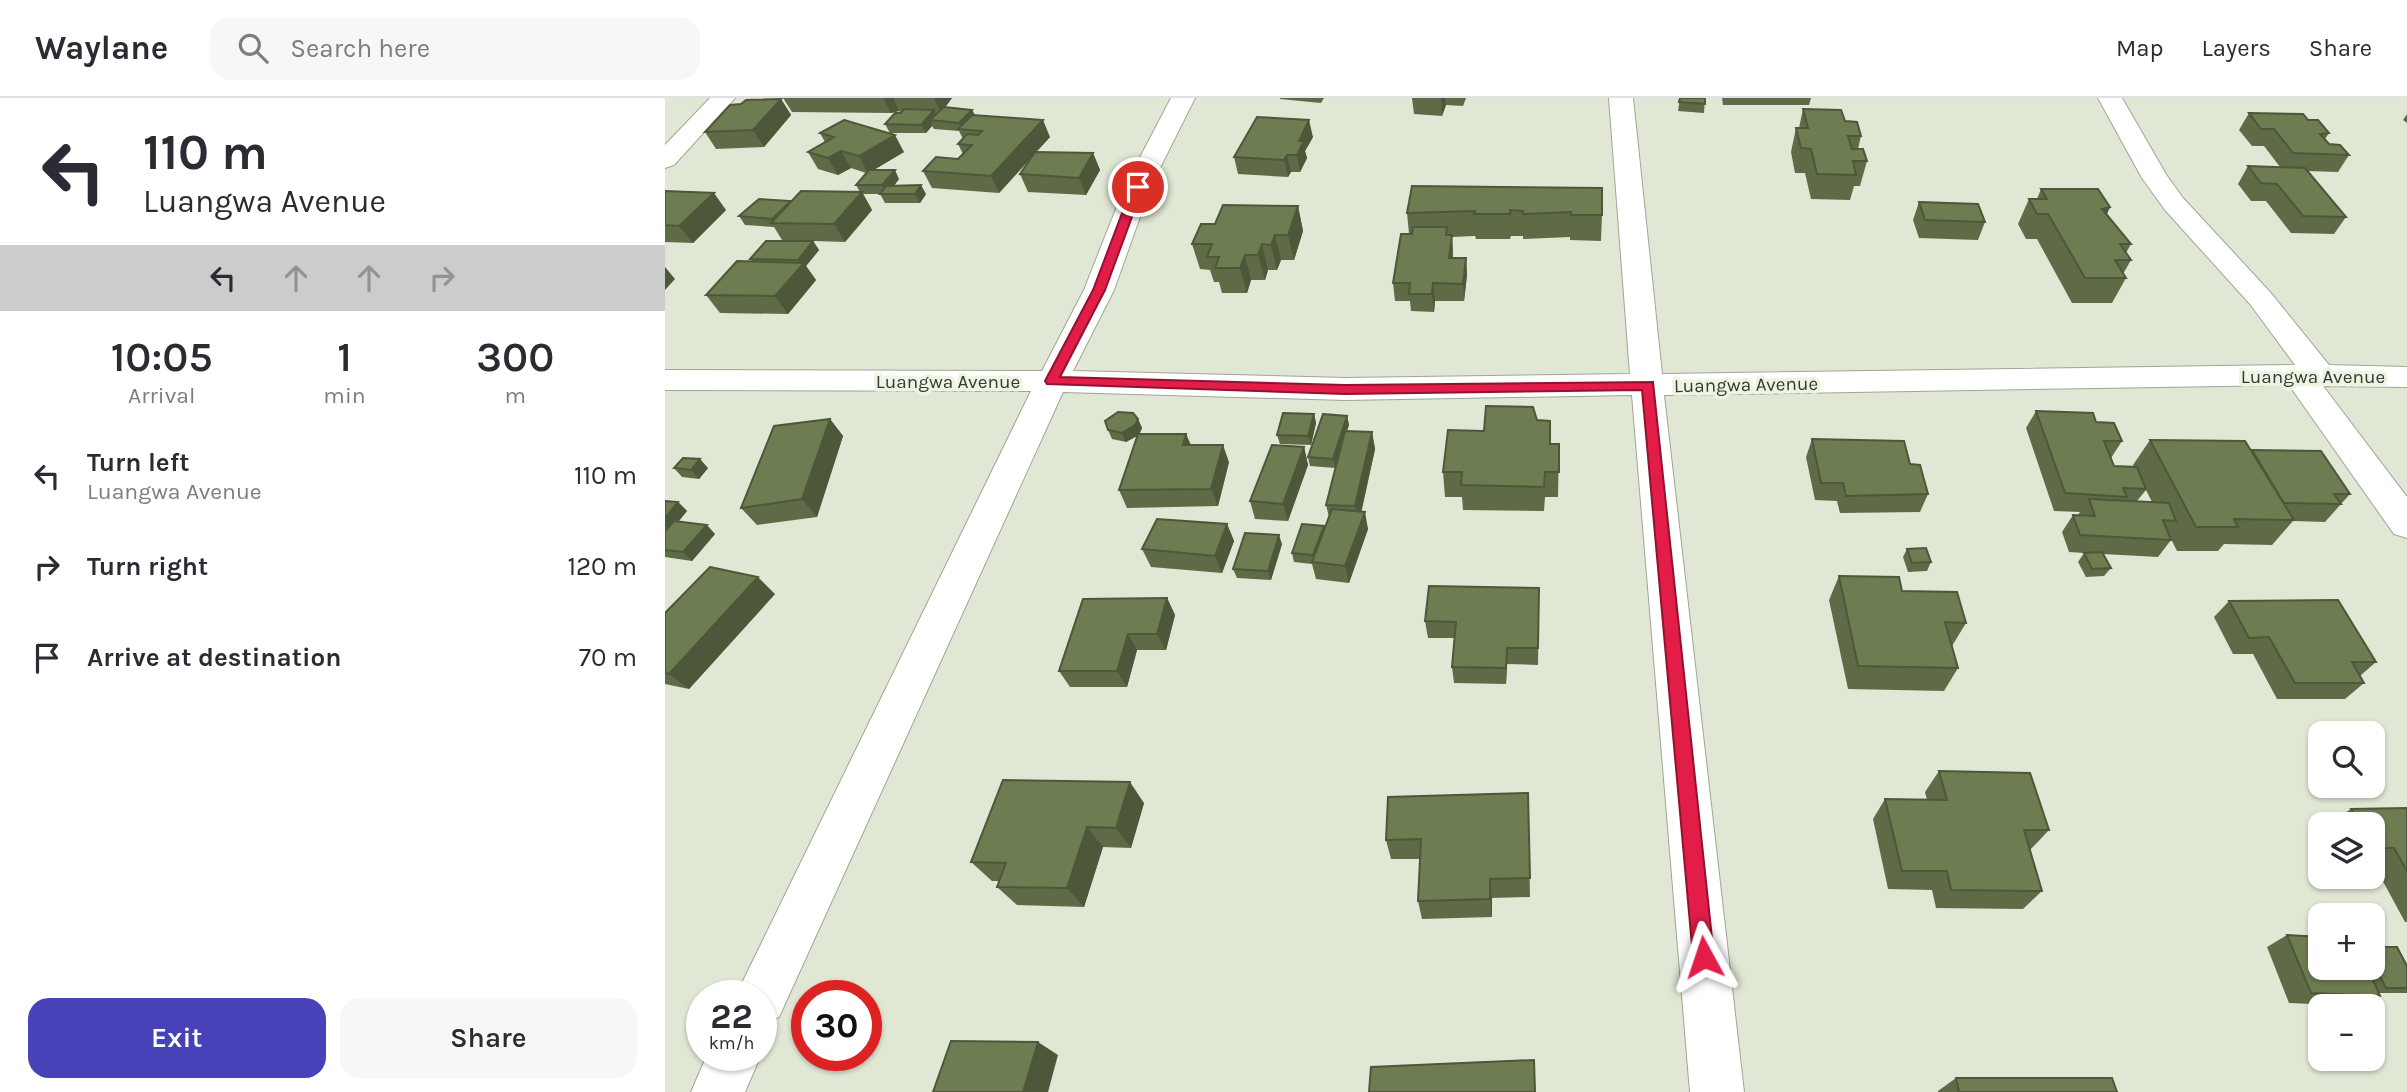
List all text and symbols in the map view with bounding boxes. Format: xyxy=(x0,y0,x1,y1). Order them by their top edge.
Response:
search box xyxy=(210,17,700,80)
text: Waylane xyxy=(35,29,168,67)
icon: search xyxy=(234,29,272,67)
text: Search here xyxy=(290,33,430,64)
text: Map xyxy=(2116,34,2164,62)
text: Layers xyxy=(2202,34,2271,62)
text: Share xyxy=(2309,34,2372,62)
text: 110 m xyxy=(143,124,268,181)
icon: left xyxy=(28,126,119,217)
pin xyxy=(1108,157,1168,217)
icon: arrive xyxy=(1119,168,1157,206)
text: Luangwa Avenue xyxy=(143,183,386,220)
icon: left xyxy=(204,259,242,297)
icon: ahead xyxy=(277,259,315,297)
icon: ahead xyxy=(350,259,388,297)
icon: right xyxy=(423,259,461,297)
text: 10:05 xyxy=(111,332,213,382)
text: 1 xyxy=(337,332,352,382)
text: 300 xyxy=(476,332,554,382)
street label: Luangwa Avenue xyxy=(2241,366,2385,388)
street label: Luangwa Avenue xyxy=(876,371,1020,393)
street label: Luangwa Avenue xyxy=(1674,373,1818,397)
text: Arrival xyxy=(128,382,195,409)
text: min xyxy=(323,382,366,409)
text: m xyxy=(505,382,526,409)
text: Turn left xyxy=(87,447,189,478)
icon: left xyxy=(28,457,66,495)
text: 110 m xyxy=(574,460,637,491)
text: Luangwa Avenue xyxy=(87,478,262,505)
icon: right xyxy=(28,548,66,586)
text: Turn right xyxy=(87,551,208,582)
text: 120 m xyxy=(567,551,637,582)
icon: arrive xyxy=(28,639,66,677)
text: Arrive at destination xyxy=(87,642,341,673)
text: 70 m xyxy=(579,642,637,673)
map controls xyxy=(2308,721,2385,1071)
button: search xyxy=(2308,721,2385,798)
button: layers xyxy=(2308,812,2385,889)
button: + xyxy=(2308,903,2385,980)
position arrow xyxy=(1667,920,1741,994)
speed limit sign: 30 xyxy=(791,980,882,1071)
button: − xyxy=(2308,994,2385,1071)
text: 22 xyxy=(710,996,753,1037)
button: Exit xyxy=(28,998,326,1078)
button: Share xyxy=(340,998,637,1078)
text: km/h xyxy=(709,1032,754,1054)

